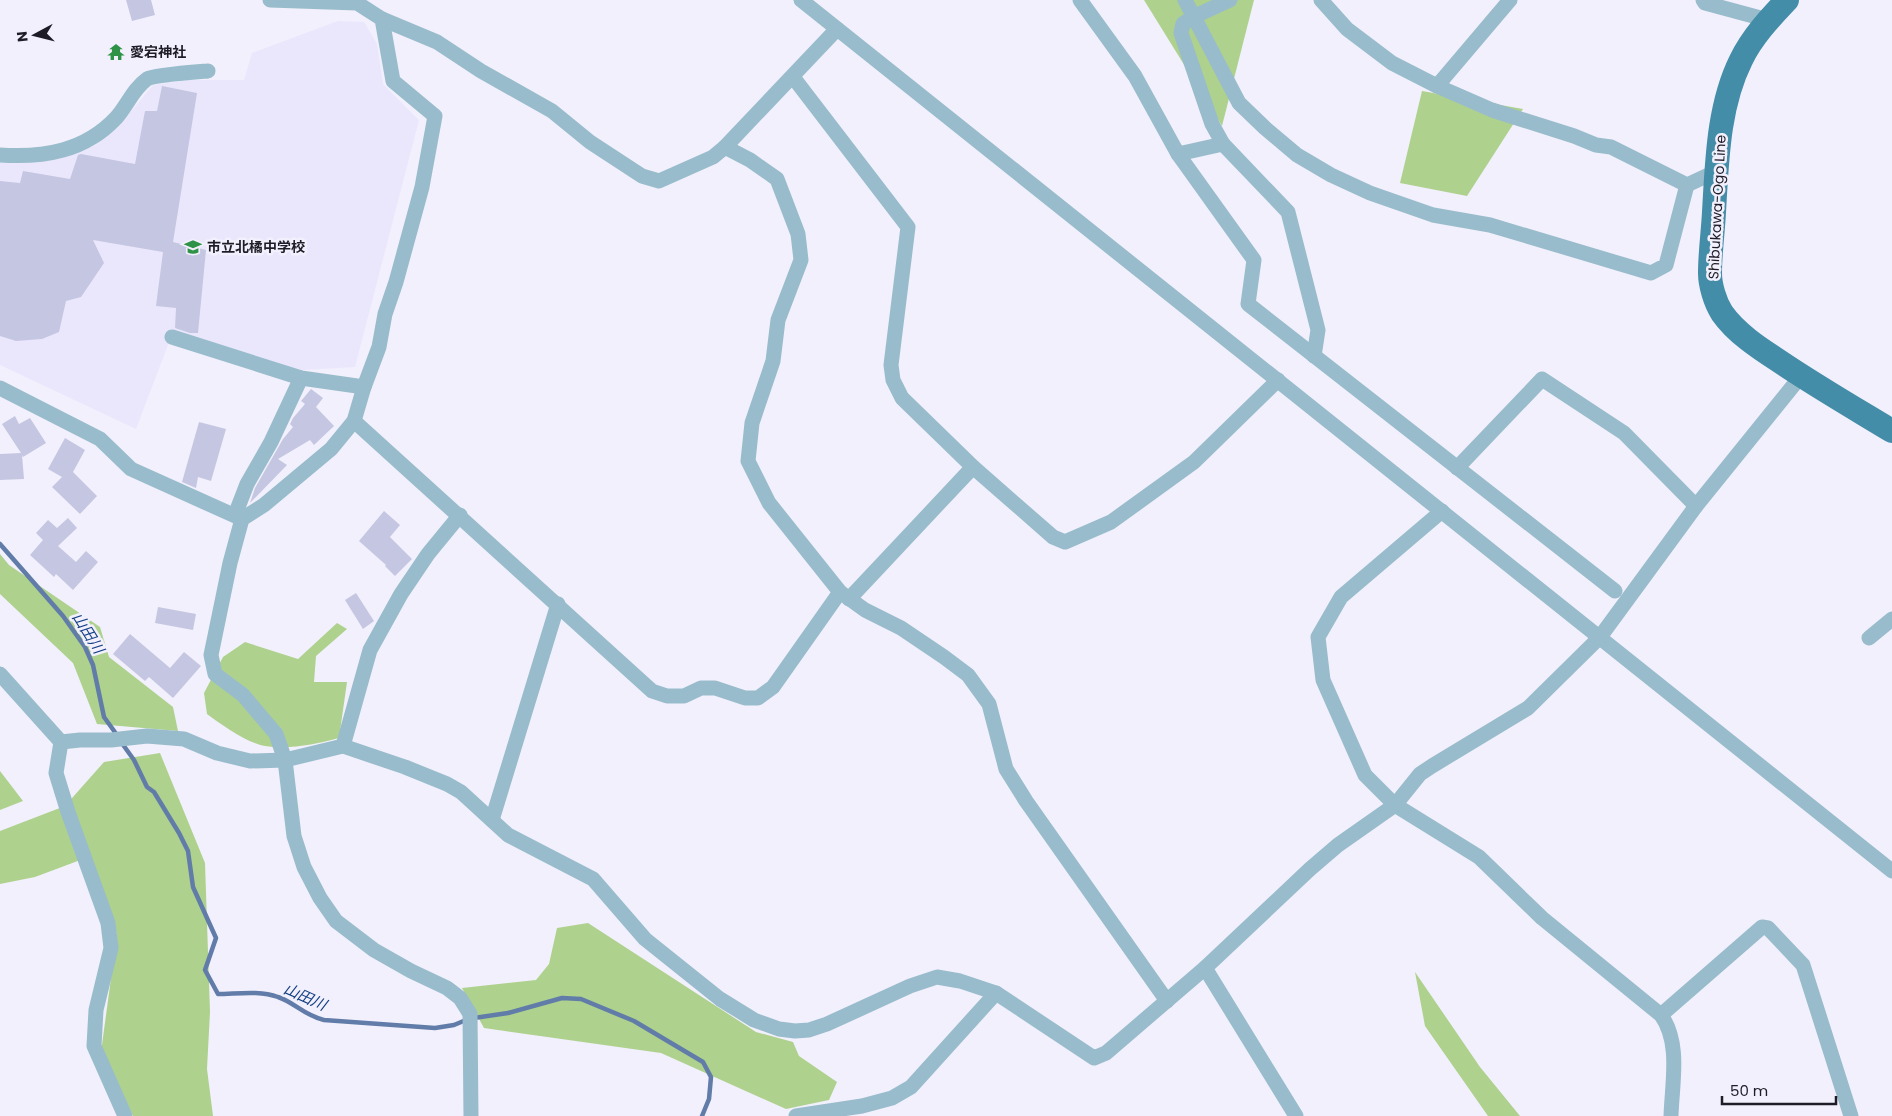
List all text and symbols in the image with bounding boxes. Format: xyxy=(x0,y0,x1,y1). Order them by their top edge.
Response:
north arrow xyxy=(10,10,60,60)
text: N xyxy=(12,30,33,43)
temple icon: 愛宕神社 xyxy=(106,42,126,62)
place label: 愛宕神社 xyxy=(130,42,186,62)
street label: Shibukawa-Ogo Line xyxy=(1703,134,1731,280)
school or university icon: 市立北橘中学校 xyxy=(183,237,203,257)
place label: 市立北橘中学校 xyxy=(207,237,305,257)
water label: 山田川 xyxy=(68,608,110,659)
water label: 山田川 xyxy=(280,978,332,1016)
scale bar xyxy=(1722,1074,1836,1106)
text: 50 m xyxy=(1730,1080,1768,1101)

